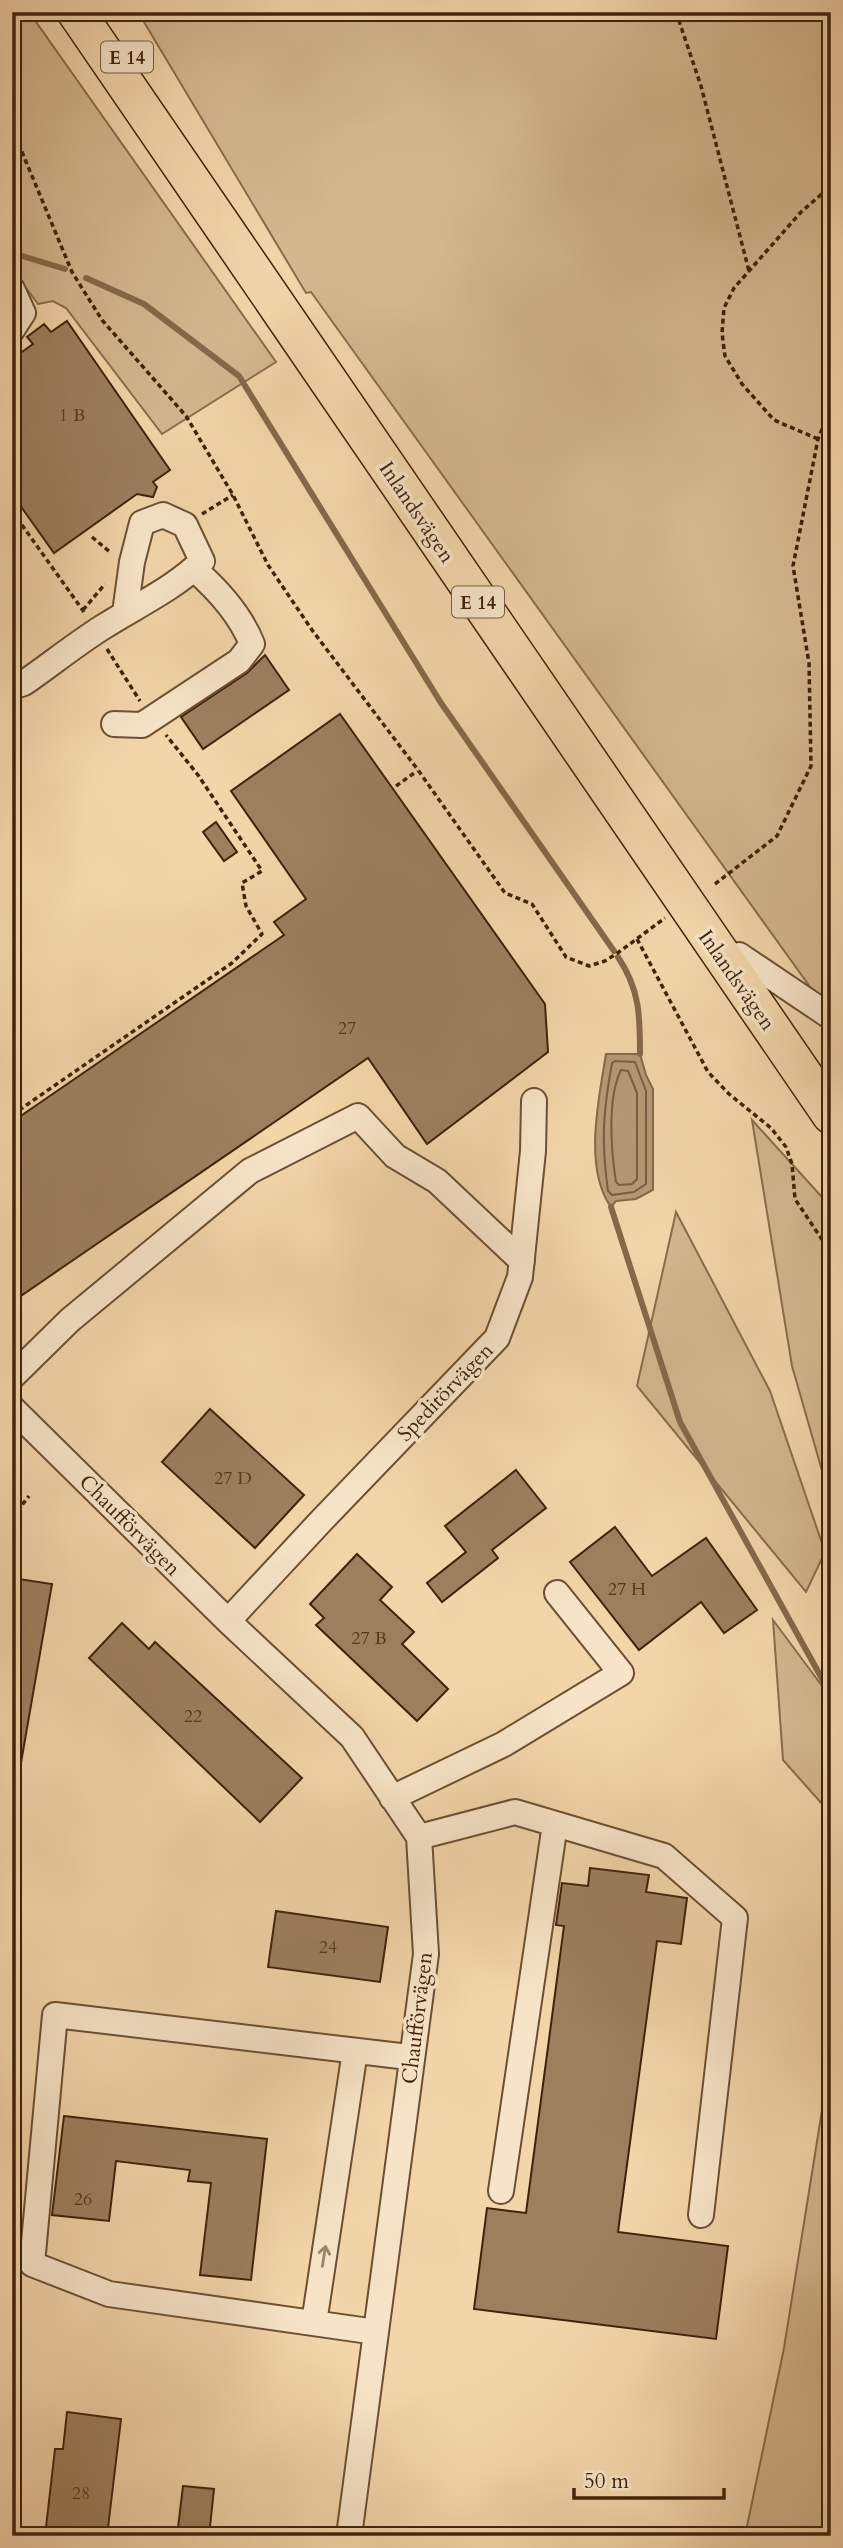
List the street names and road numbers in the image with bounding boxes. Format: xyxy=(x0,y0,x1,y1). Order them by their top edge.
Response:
road number: E 14 xyxy=(101,41,153,72)
street label: Inlandsvägen xyxy=(372,456,461,569)
road number: E 14 xyxy=(452,586,504,618)
street label: Inlandsvägen xyxy=(691,924,782,1036)
street label: Speditörvägen xyxy=(391,1337,500,1448)
street label: Chaufförvägen xyxy=(72,1468,187,1583)
street label: Chaufförvägen xyxy=(395,1950,440,2086)

